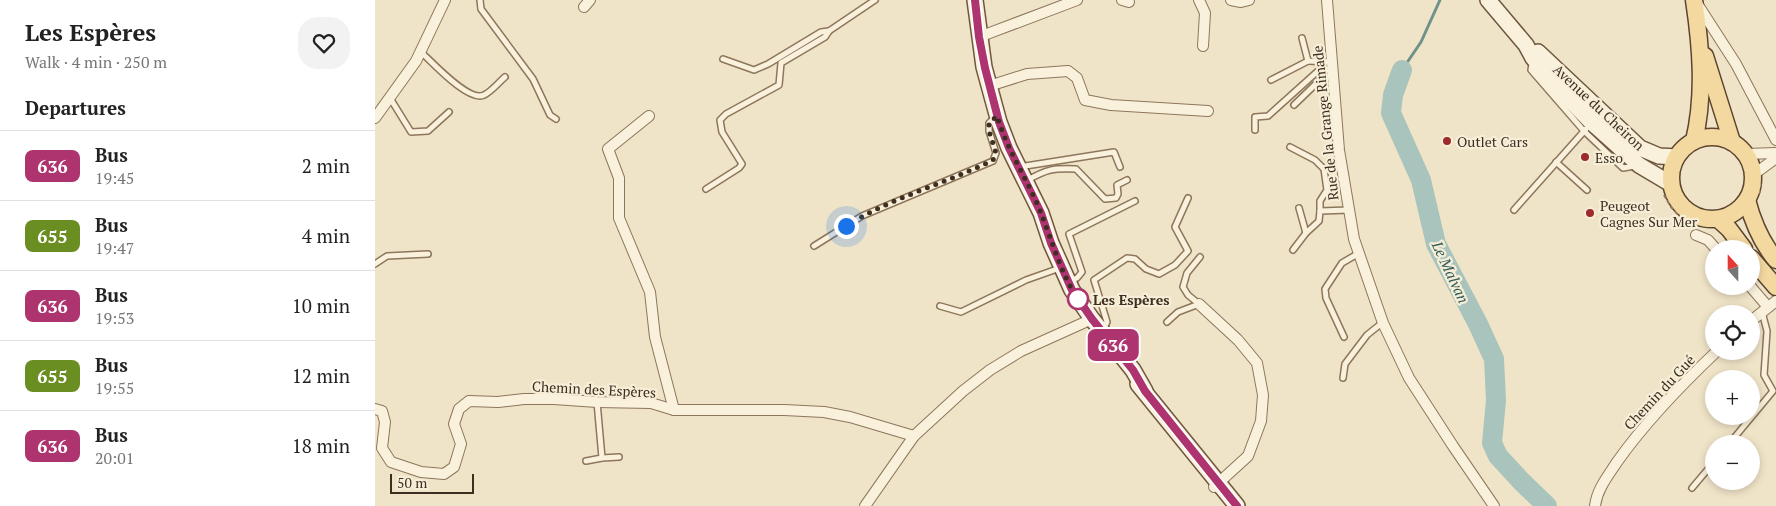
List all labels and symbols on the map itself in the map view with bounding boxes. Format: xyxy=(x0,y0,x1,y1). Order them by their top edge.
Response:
street label: Rue de la Grange Rimade xyxy=(1307,45,1343,201)
street label: Avenue du Cheiron xyxy=(1549,60,1649,155)
place label: Outlet Cars xyxy=(1457,132,1528,151)
marker: Outlet Cars xyxy=(1441,135,1453,147)
place label: Esso xyxy=(1595,148,1623,167)
marker: Esso xyxy=(1579,151,1591,163)
place label: Peugeot Cagnes Sur Mer xyxy=(1600,196,1698,231)
marker: Peugeot Cagnes Sur Mer xyxy=(1584,207,1596,219)
your location xyxy=(834,214,859,239)
water label: Le Malvan xyxy=(1427,237,1474,306)
north arrow xyxy=(1705,240,1760,295)
marker: Les Espères xyxy=(1067,288,1089,310)
place label: Les Espères xyxy=(1093,290,1170,309)
line badge: 636 xyxy=(1084,329,1142,361)
street label: Chemin du Gué xyxy=(1619,350,1699,434)
street label: Chemin des Espères xyxy=(531,376,657,402)
scale bar xyxy=(390,471,474,494)

